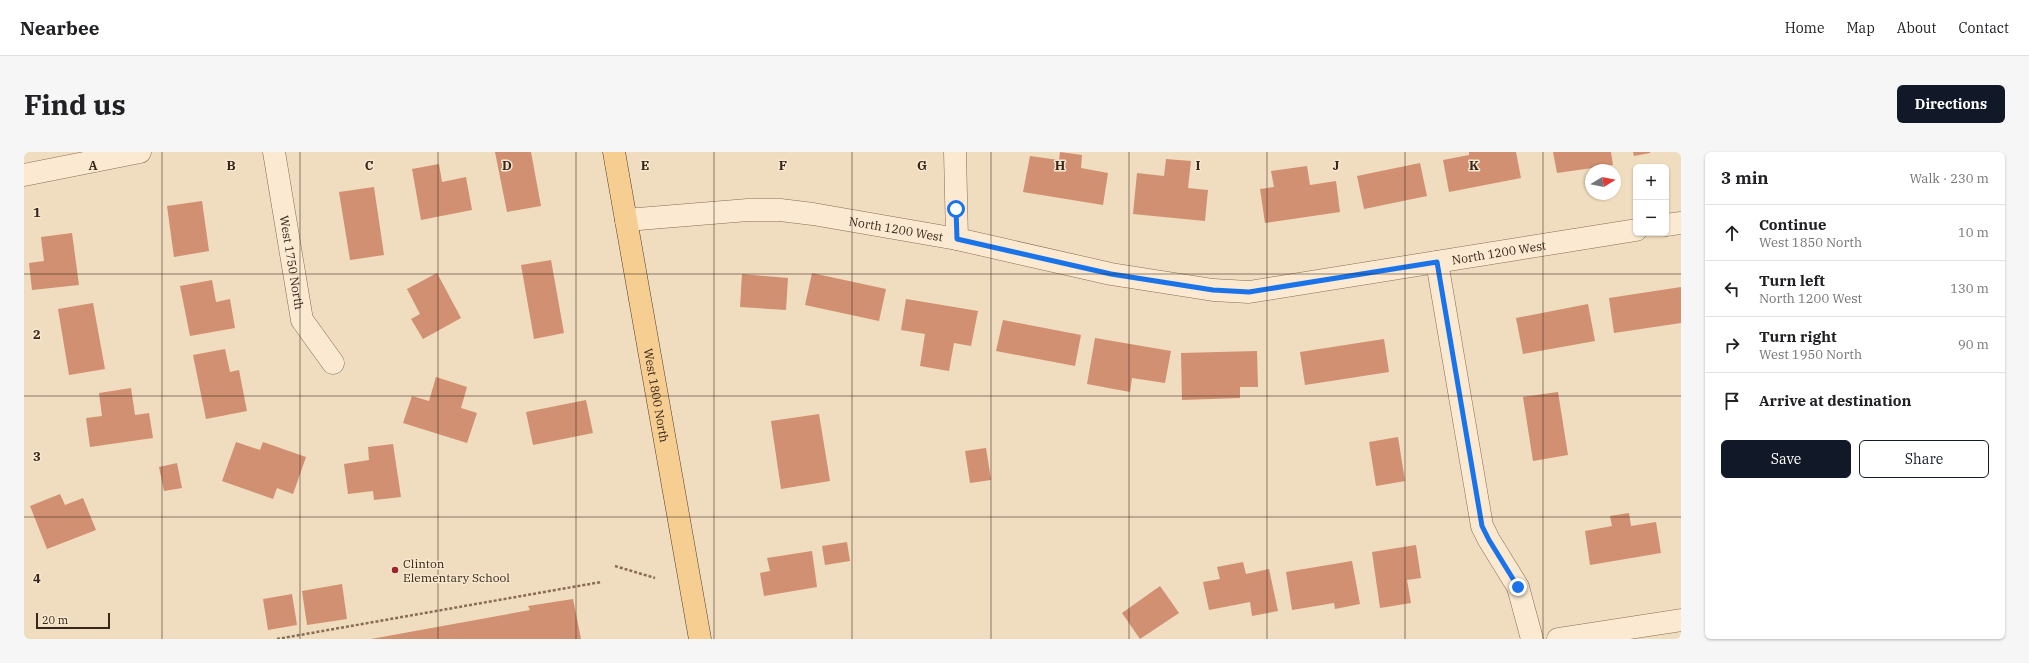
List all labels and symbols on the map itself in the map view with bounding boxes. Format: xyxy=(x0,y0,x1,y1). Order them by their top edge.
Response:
text: A xyxy=(88,157,98,174)
text: B xyxy=(226,157,236,174)
text: C xyxy=(365,157,374,174)
text: D xyxy=(502,157,512,174)
text: E xyxy=(641,157,649,174)
text: F xyxy=(779,157,787,174)
text: G xyxy=(917,157,927,174)
text: H xyxy=(1055,157,1066,174)
text: I xyxy=(1196,157,1201,174)
text: J xyxy=(1333,157,1340,174)
text: K xyxy=(1469,157,1479,174)
north arrow xyxy=(1585,164,1621,200)
route start xyxy=(947,200,965,218)
text: 1 xyxy=(33,204,41,221)
street label: North 1200 West xyxy=(848,213,944,244)
street label: West 1750 North xyxy=(277,214,308,311)
street label: North 1200 West xyxy=(1451,237,1547,267)
text: 2 xyxy=(33,326,41,343)
street label: West 1800 North xyxy=(641,347,673,444)
text: 3 xyxy=(33,448,41,465)
place label: Clinton Elementary School xyxy=(403,556,510,585)
marker: Clinton Elementary School xyxy=(390,565,400,575)
text: 4 xyxy=(33,570,41,587)
route end xyxy=(1509,578,1527,596)
scale bar xyxy=(36,611,110,630)

